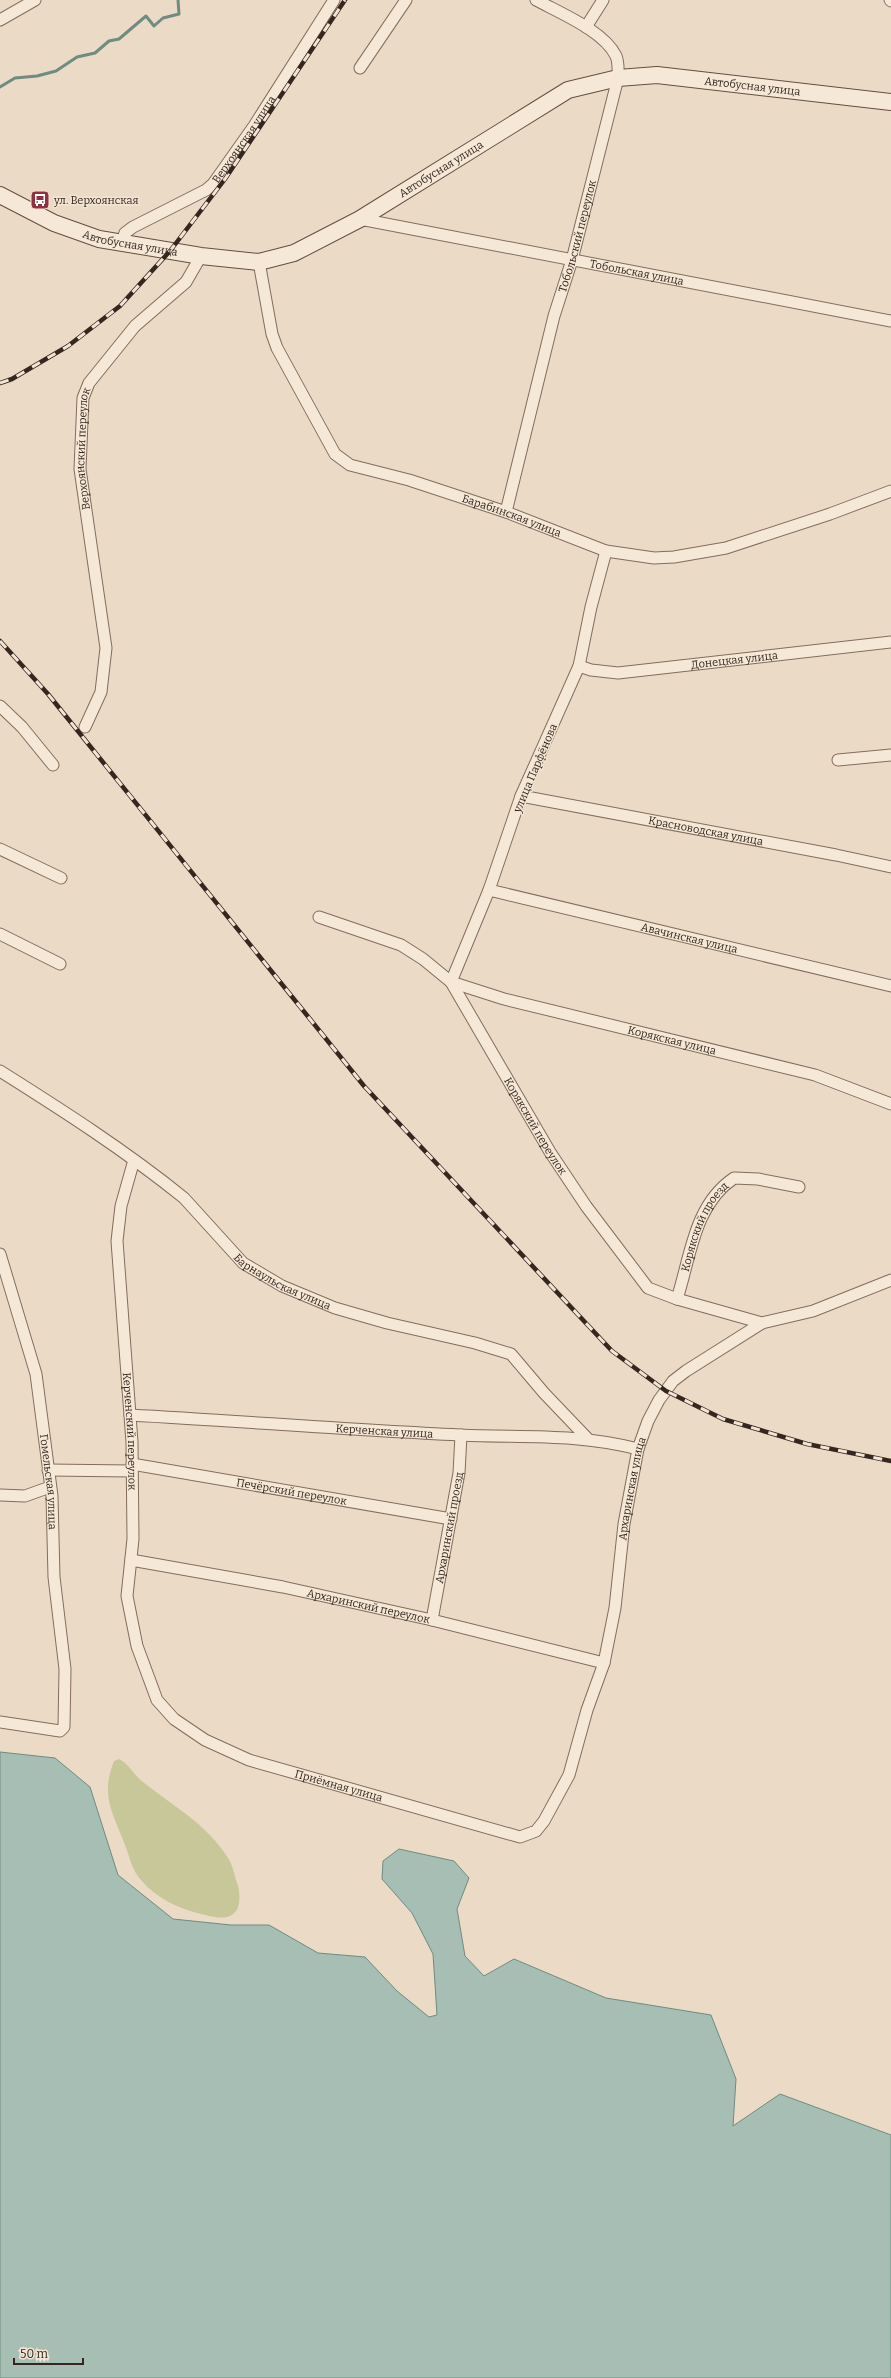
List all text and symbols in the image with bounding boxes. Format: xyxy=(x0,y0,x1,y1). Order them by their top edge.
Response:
street label: Автобусная улица xyxy=(704,75,801,98)
street label: Верхоянская улица xyxy=(210,94,278,186)
street label: Автобусная улица xyxy=(397,138,486,200)
street label: Тобольский переулок xyxy=(556,178,599,294)
bus stop icon: ул. Верхоянская xyxy=(29,189,51,211)
place label: ул. Верхоянская xyxy=(53,194,139,207)
street label: Автобусная улица xyxy=(81,228,179,259)
street label: Тобольская улица xyxy=(589,257,685,288)
street label: Верхоянский переулок xyxy=(74,385,94,511)
street label: Барабинская улица xyxy=(460,492,563,540)
street label: Донецкая улица xyxy=(690,649,779,672)
street label: улица Парфёнова xyxy=(510,722,560,815)
street label: Красноводская улица xyxy=(647,814,764,848)
street label: Авачинская улица xyxy=(640,921,739,956)
street label: Корякская улица xyxy=(626,1023,718,1058)
street label: Корякский переулок xyxy=(501,1075,570,1178)
street label: Корякский проезд xyxy=(679,1179,731,1273)
street label: Барнаульская улица xyxy=(231,1251,333,1313)
street label: Керченский переулок xyxy=(120,1372,139,1491)
street label: Керченская улица xyxy=(335,1422,434,1441)
street label: Гомельская улица xyxy=(37,1433,59,1530)
street label: Архаринская улица xyxy=(616,1435,649,1541)
street label: Архаринский проезд xyxy=(433,1471,466,1584)
street label: Печёрский переулок xyxy=(235,1476,348,1508)
street label: Архаринский переулок xyxy=(306,1587,432,1626)
street label: Приёмная улица xyxy=(293,1767,384,1805)
scale bar xyxy=(14,2340,83,2366)
text: 50 m xyxy=(20,2347,49,2361)

